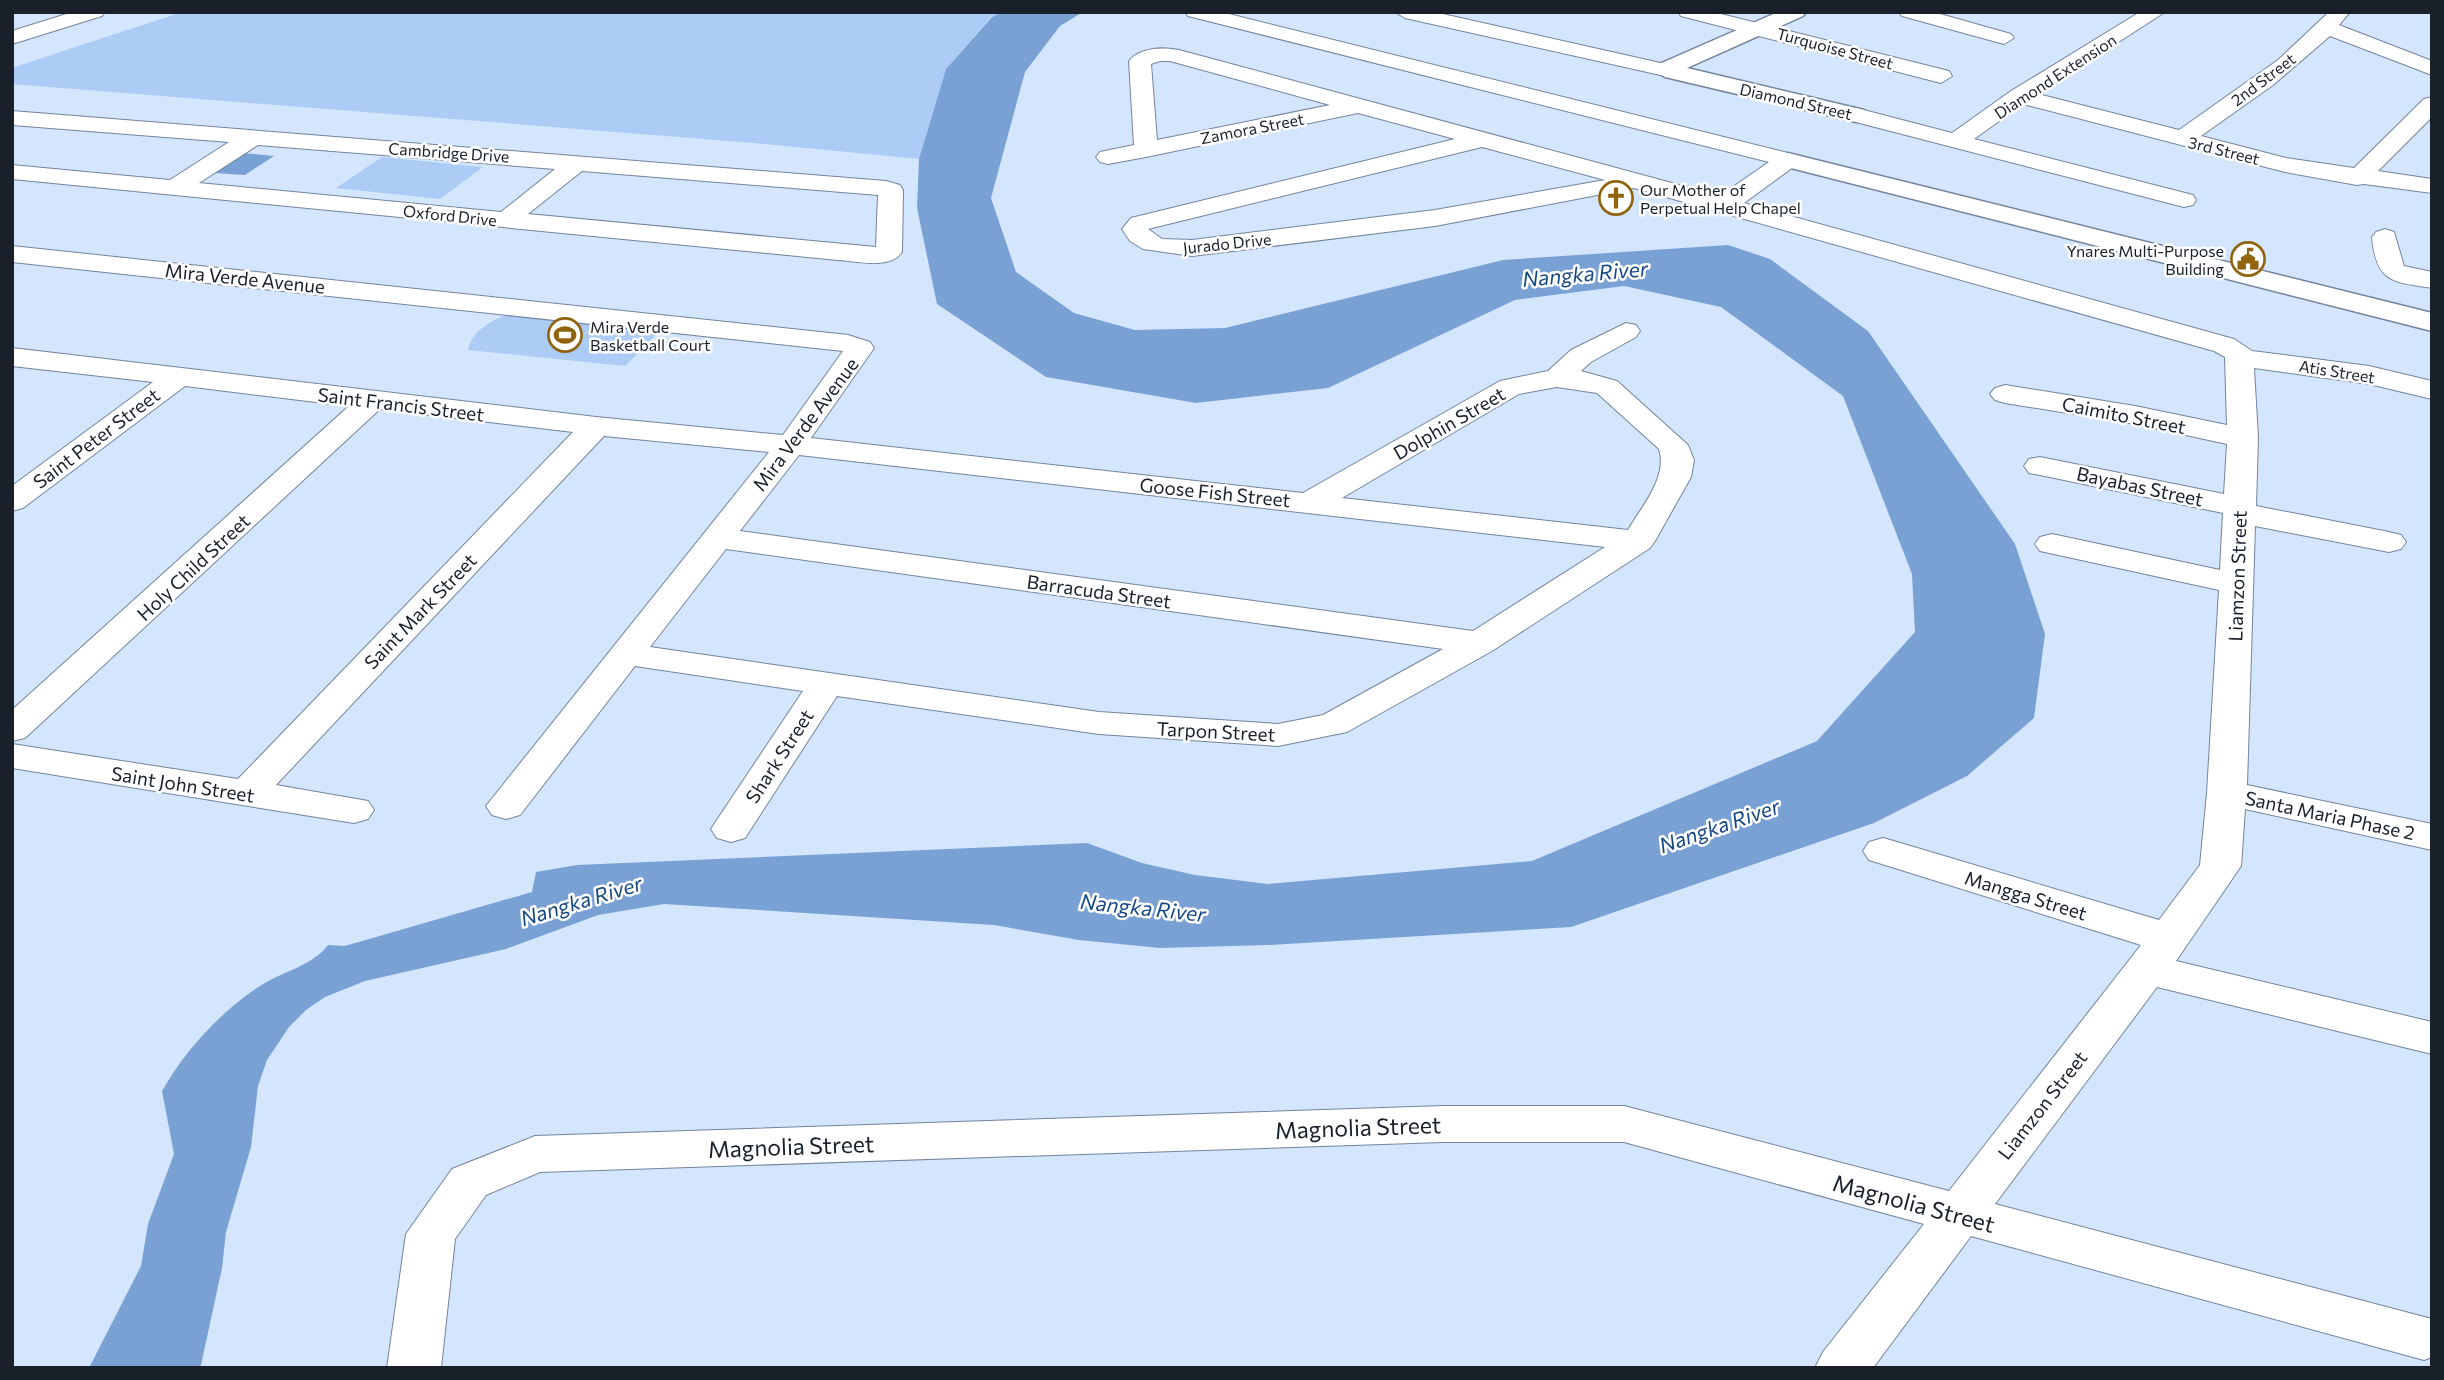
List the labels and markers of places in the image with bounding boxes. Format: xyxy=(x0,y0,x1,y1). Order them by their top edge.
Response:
church icon: Our Mother of Perpetual Help Chapel xyxy=(1597,179,1635,217)
place label: Our Mother of Perpetual Help Chapel xyxy=(1640,180,1801,217)
public building icon: Ynares Multi-Purpose Building xyxy=(2229,240,2267,278)
place label: Ynares Multi-Purpose Building xyxy=(2066,241,2224,278)
sports icon: Mira Verde Basketball Court xyxy=(546,316,584,354)
place label: Mira Verde Basketball Court xyxy=(590,317,711,354)

